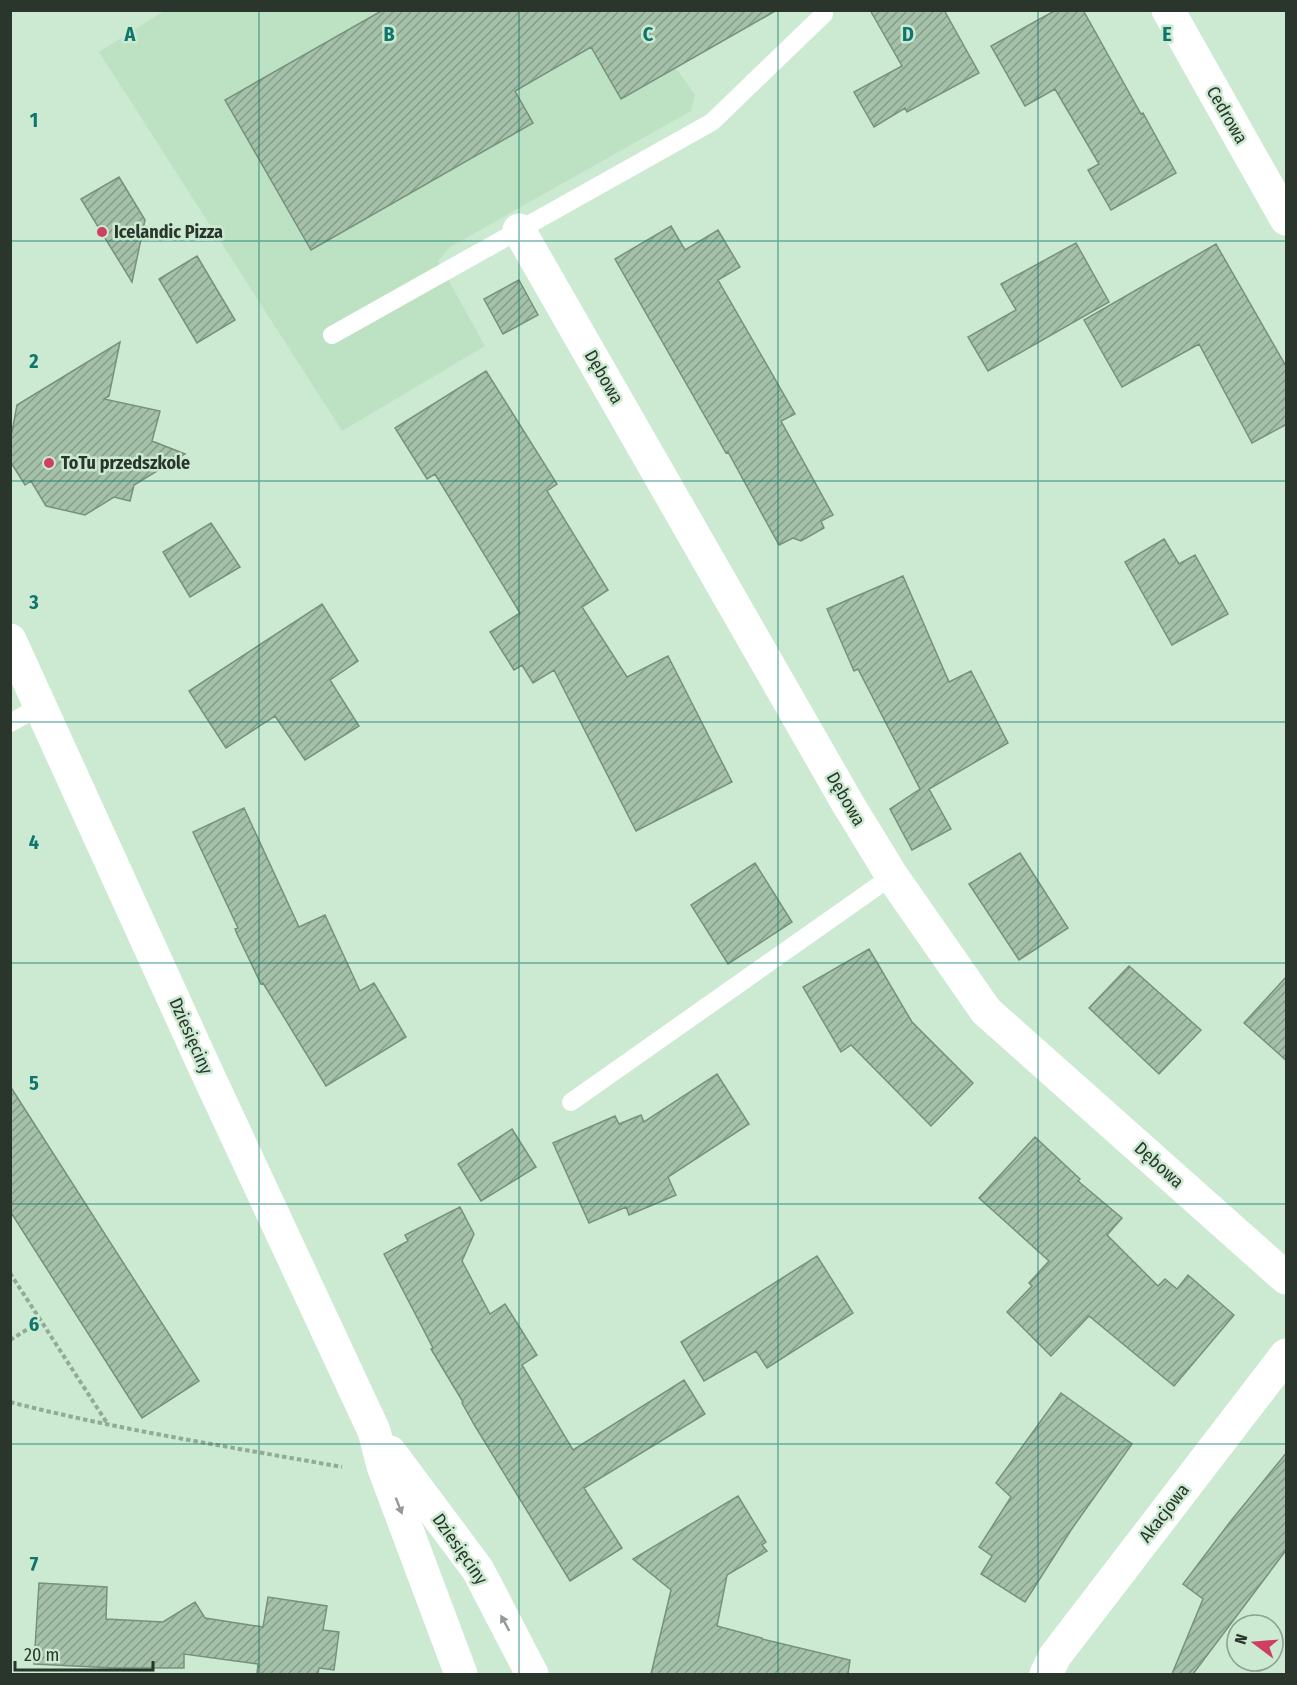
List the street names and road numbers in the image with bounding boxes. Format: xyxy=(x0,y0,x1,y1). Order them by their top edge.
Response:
street label: Cedrowa xyxy=(1202,82,1252,148)
street label: Dębowa xyxy=(580,346,628,408)
street label: Dębowa xyxy=(822,768,870,830)
street label: Dziesięciny xyxy=(164,994,218,1078)
street label: Dębowa xyxy=(1130,1137,1188,1193)
street label: Akacjowa xyxy=(1134,1479,1194,1547)
street label: Dziesięciny xyxy=(428,1509,492,1589)

